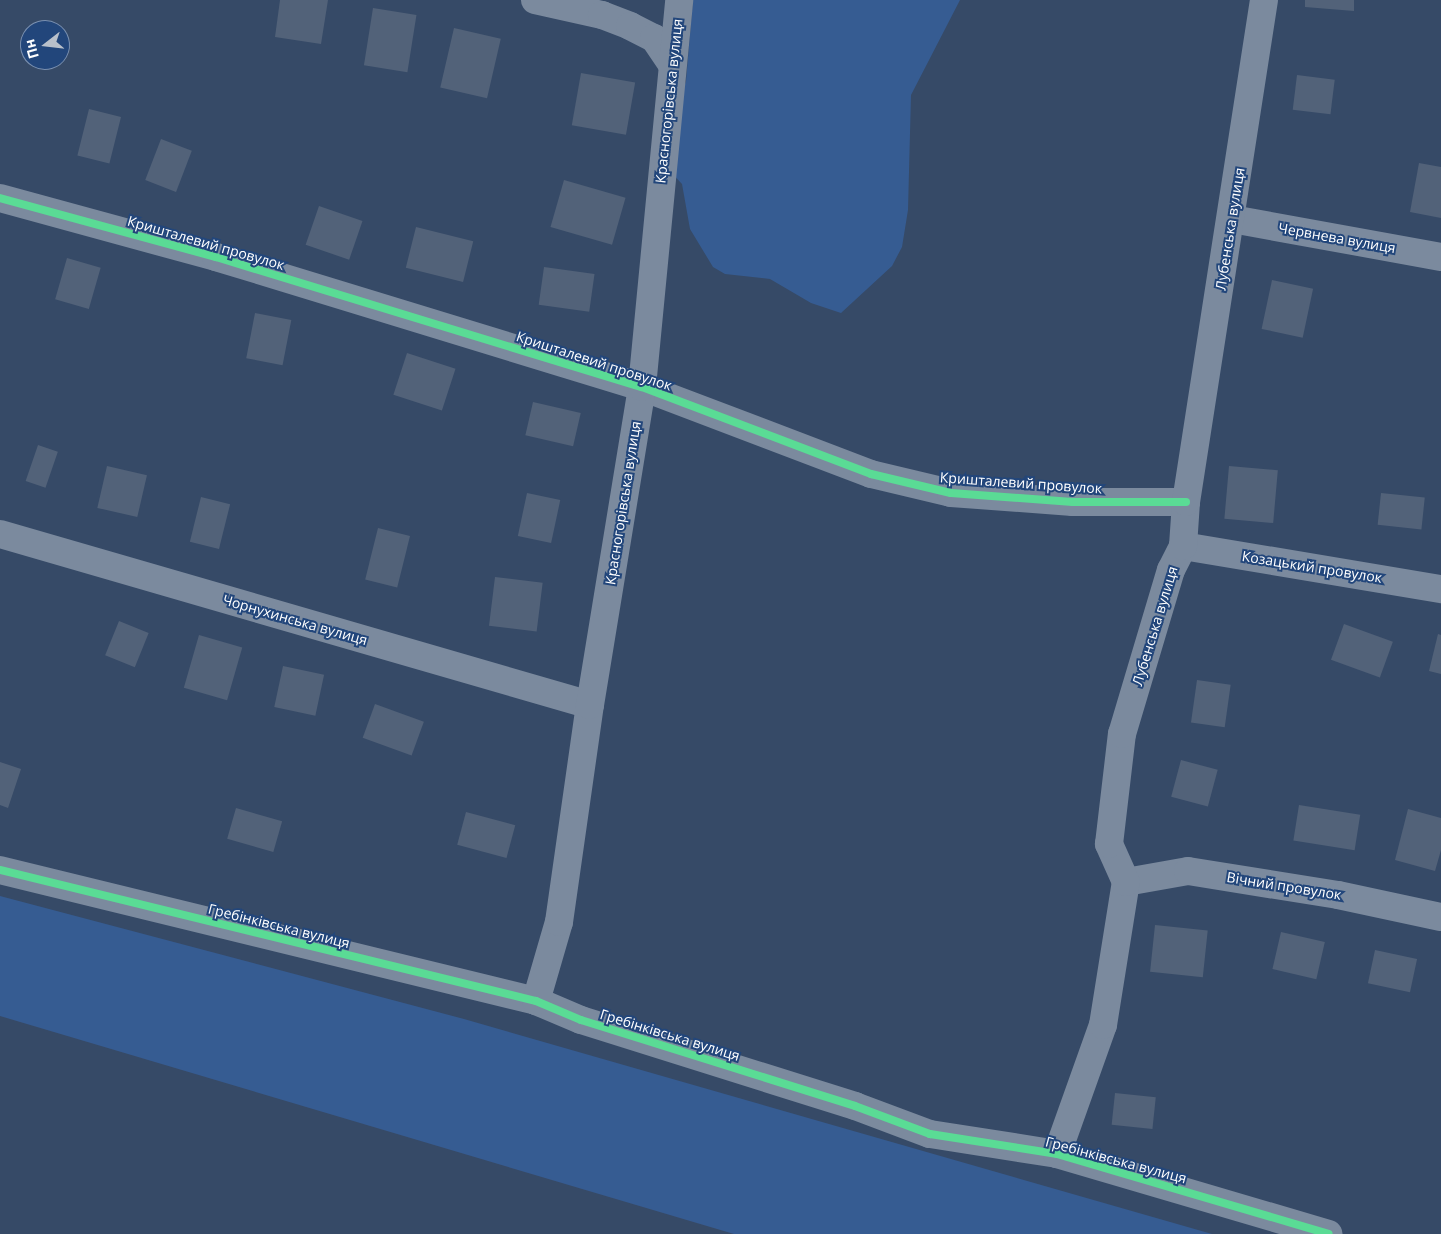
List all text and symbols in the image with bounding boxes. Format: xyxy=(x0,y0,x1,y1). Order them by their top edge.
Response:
street label: Красногорівська вулиця xyxy=(652,18,686,184)
north arrow xyxy=(20,20,70,70)
text: Пн xyxy=(19,37,43,61)
street label: Лубенська вулиця xyxy=(1212,166,1248,292)
street label: Кришталевий провулок xyxy=(126,213,286,273)
street label: Червнева вулиця xyxy=(1277,219,1397,257)
street label: Кришталевий провулок xyxy=(514,328,674,394)
street label: Красногорівська вулиця xyxy=(602,420,644,586)
street label: Кришталевий провулок xyxy=(939,469,1103,497)
street label: Козацький провулок xyxy=(1241,548,1383,586)
street label: Лубенська вулиця xyxy=(1129,564,1181,688)
street label: Чорнухинська вулиця xyxy=(221,591,369,649)
street label: Вічний провулок xyxy=(1226,869,1342,903)
street label: Гребінківська вулиця xyxy=(206,900,352,952)
street label: Гребінківська вулиця xyxy=(598,1006,742,1064)
street label: Гребінківська вулиця xyxy=(1044,1133,1188,1187)

